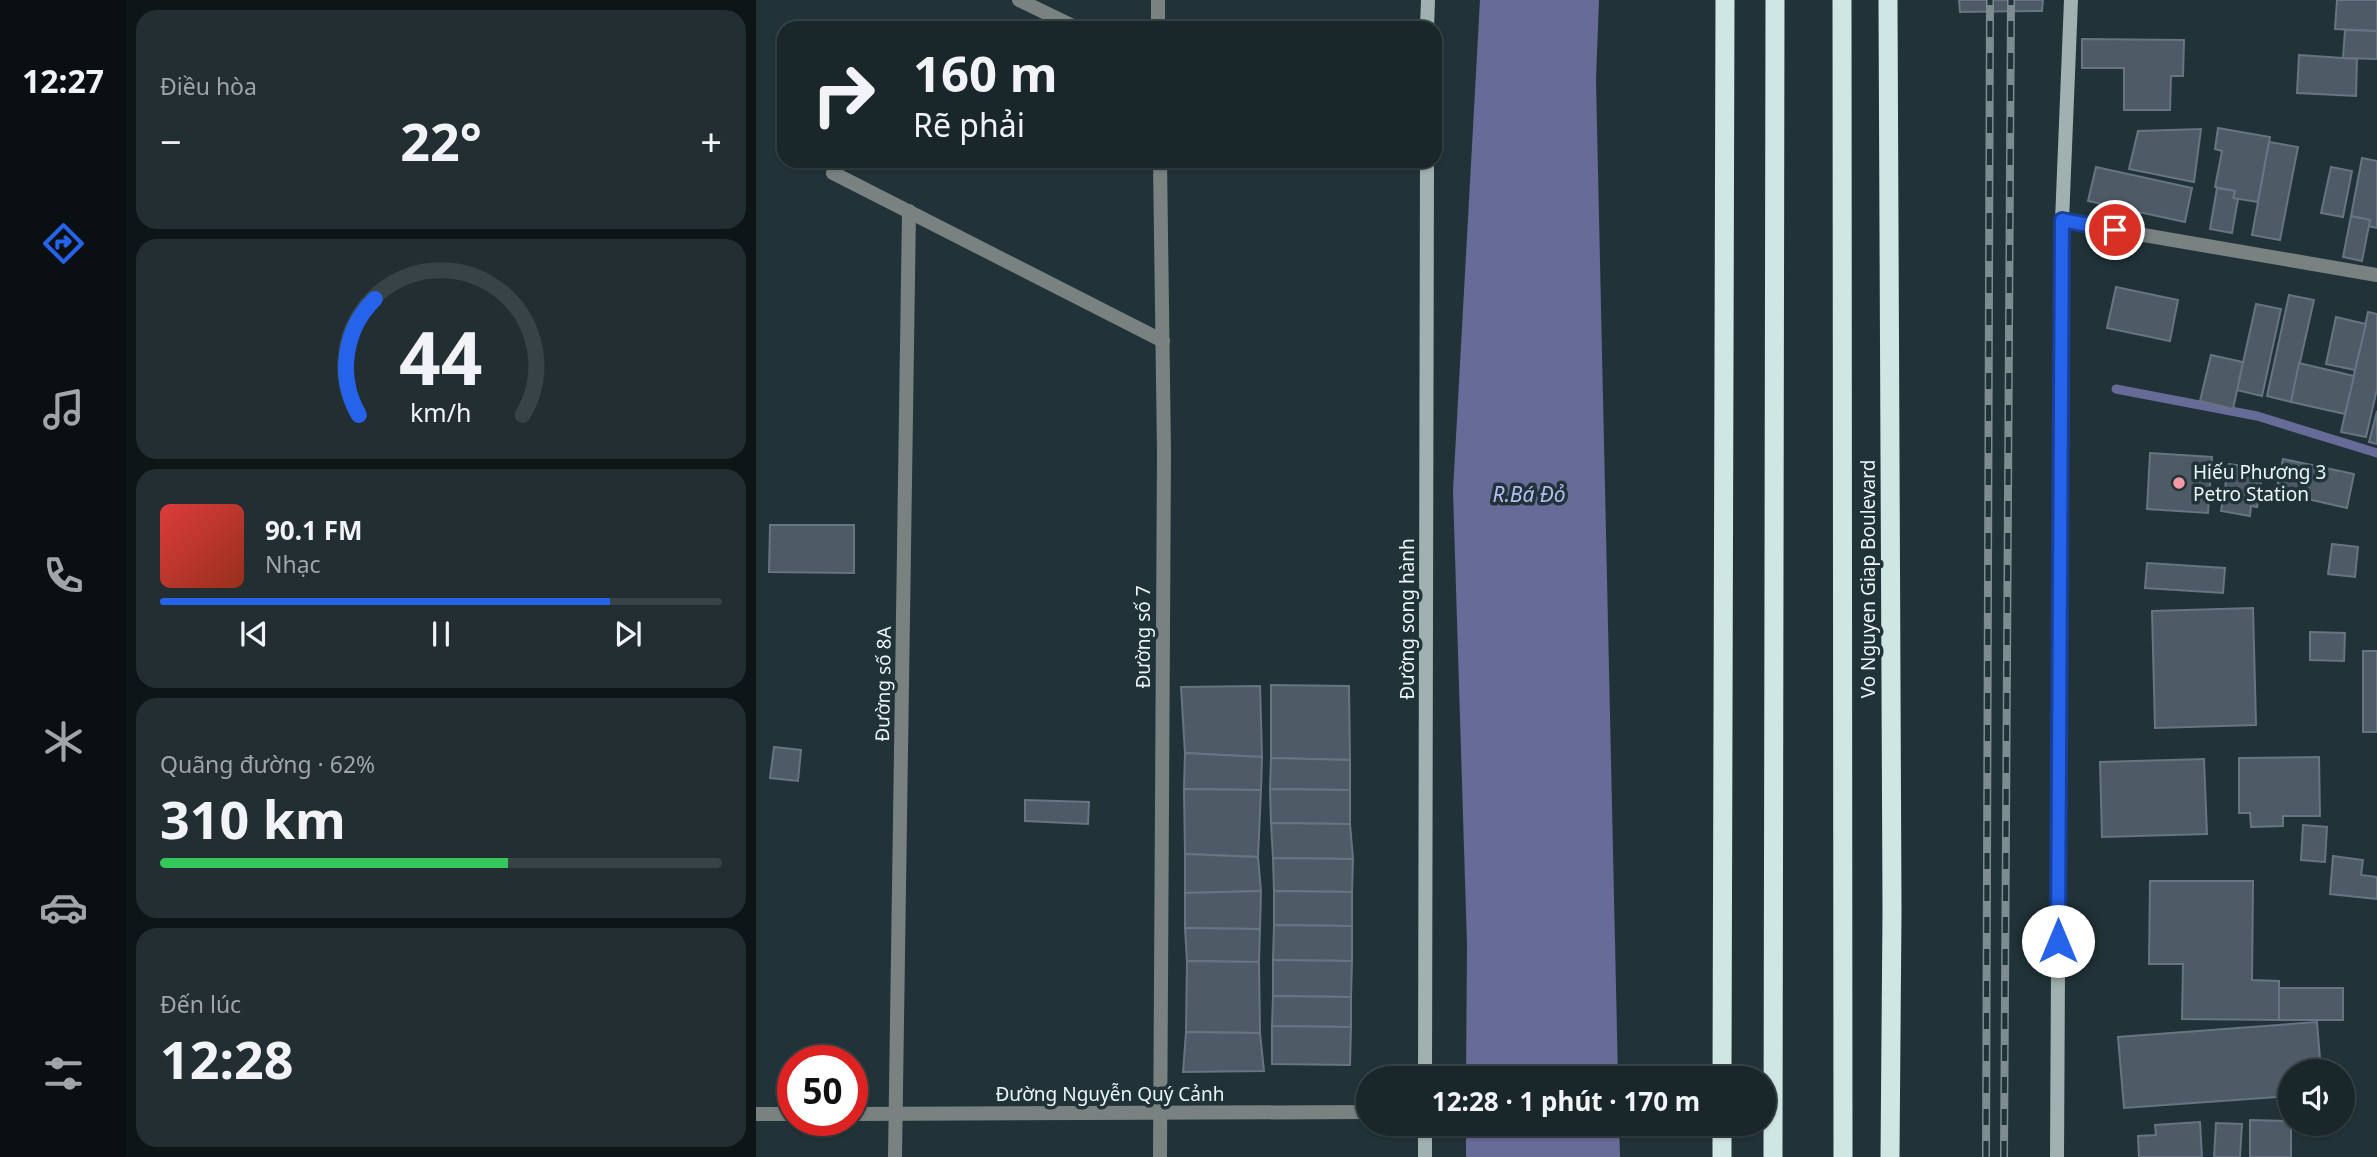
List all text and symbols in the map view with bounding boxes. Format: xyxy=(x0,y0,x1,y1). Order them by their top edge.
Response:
text: 160 m xyxy=(913,40,1058,106)
icon: right xyxy=(798,49,889,140)
text: 12:27 xyxy=(22,59,104,102)
text: Điều hòa xyxy=(160,70,257,102)
text: Rẽ phải xyxy=(913,103,1025,146)
text: 22° xyxy=(400,105,482,176)
text: − xyxy=(160,115,182,167)
text: + xyxy=(700,115,722,167)
pin xyxy=(2085,200,2145,260)
icon: arrive xyxy=(2096,211,2134,249)
icon: directions xyxy=(39,219,88,268)
text: 44 xyxy=(399,308,483,407)
icon: music xyxy=(39,385,88,434)
text: km/h xyxy=(410,395,472,429)
place label: Hiếu Phương 3 Petro Station xyxy=(2193,459,2326,507)
street label: Vo Nguyen Giap Boulevard xyxy=(1855,460,1881,698)
marker: Hiếu Phương 3 Petro Station xyxy=(2171,475,2187,491)
water label: R.Bá Đỏ xyxy=(1492,480,1566,508)
text: 90.1 FM xyxy=(265,512,362,548)
street label: Đường song hành xyxy=(1394,538,1420,700)
text: Nhạc xyxy=(265,548,321,580)
icon: phone xyxy=(39,551,88,600)
street label: Đường số 7 xyxy=(1130,585,1156,689)
icon: previous xyxy=(235,615,273,653)
icon: pause xyxy=(422,615,460,653)
icon: next xyxy=(609,615,647,653)
street label: Đường số 8A xyxy=(869,625,897,742)
icon: climate xyxy=(39,717,88,766)
text: Quãng đường · 62% xyxy=(160,748,375,780)
text: 310 km xyxy=(160,783,346,854)
icon: car xyxy=(39,883,88,932)
position arrow xyxy=(2021,904,2095,978)
text: Đến lúc xyxy=(160,988,241,1020)
text: 12:28 xyxy=(160,1023,294,1094)
speed limit sign: 50 xyxy=(777,1045,868,1136)
icon: filters xyxy=(39,1049,88,1098)
map controls xyxy=(2278,1059,2355,1136)
button: sound xyxy=(2278,1059,2355,1136)
street label: Đường Nguyễn Quý Cảnh xyxy=(995,1081,1225,1107)
text: 12:28 · 1 phút · 170 m xyxy=(1432,1083,1700,1119)

